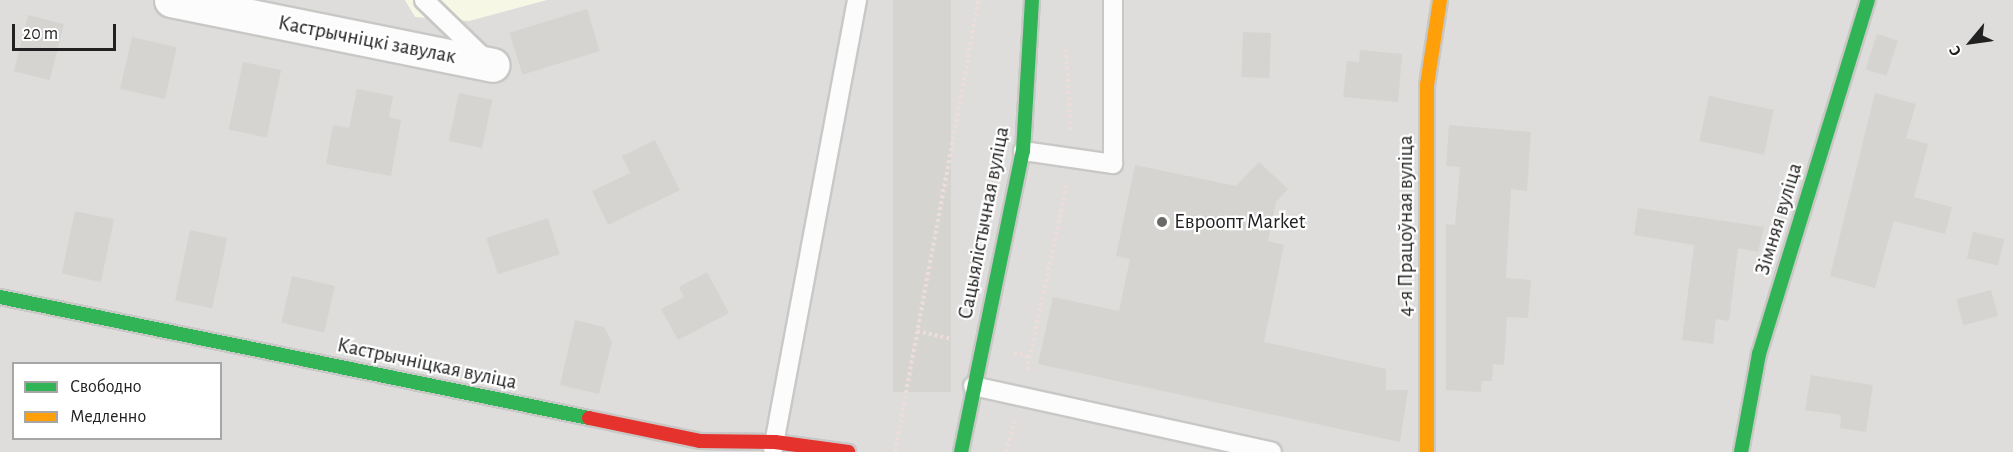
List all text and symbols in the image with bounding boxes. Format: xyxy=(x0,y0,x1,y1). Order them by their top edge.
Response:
street label: Кастрычніцкі завулак xyxy=(276,10,458,70)
scale bar xyxy=(15,12,118,50)
north arrow xyxy=(1941,12,2001,72)
text: 20 m xyxy=(23,25,58,43)
text: С xyxy=(1946,43,1964,58)
street label: Сацыялістычная вуліца xyxy=(953,125,1015,321)
street label: 4-я Працоўная вуліца xyxy=(1393,135,1419,317)
street label: Зімняя вуліца xyxy=(1750,160,1808,278)
place label: Евроопт Market xyxy=(1174,209,1305,235)
marker: Евроопт Market xyxy=(1155,215,1169,229)
street label: Кастрычніцкая вуліца xyxy=(335,333,519,395)
legend xyxy=(12,362,222,440)
text: Свободно xyxy=(70,378,142,396)
text: Медленно xyxy=(70,408,146,426)

